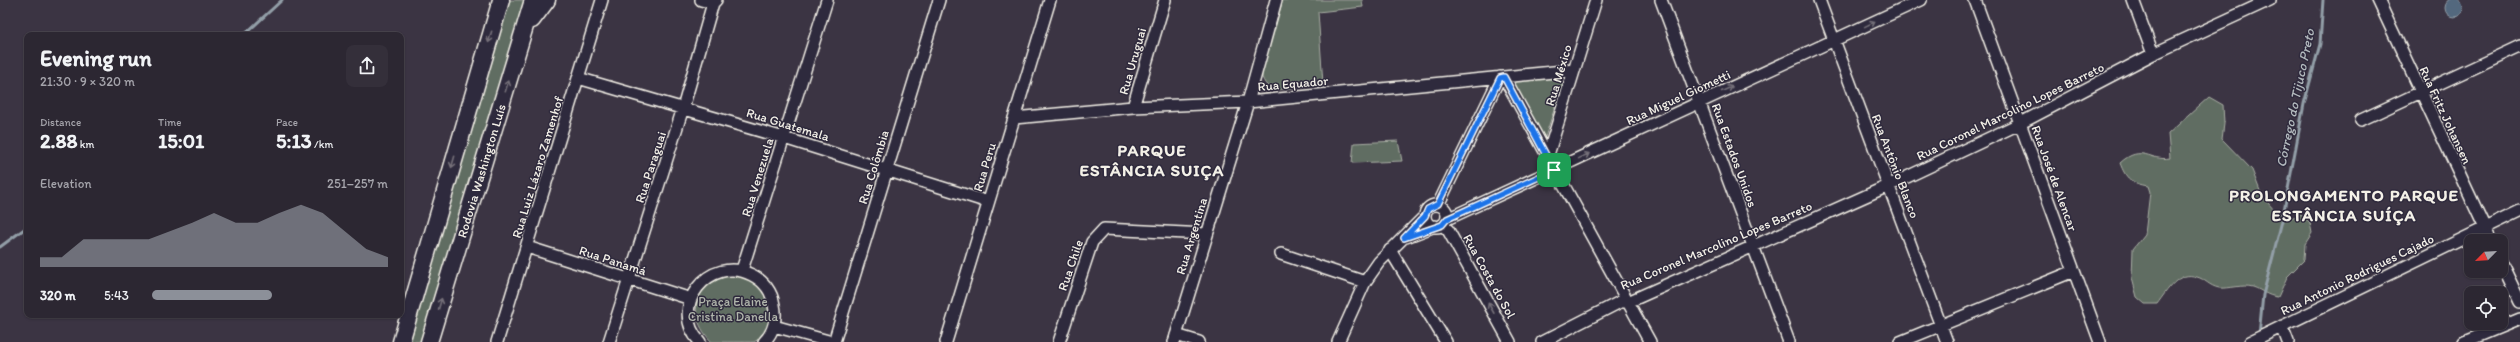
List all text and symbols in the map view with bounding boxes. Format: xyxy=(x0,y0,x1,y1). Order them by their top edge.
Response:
one-way arrow xyxy=(1864,20,1876,27)
street label: Rua Uruguai xyxy=(1116,26,1149,96)
water label: Córrego do Tijuco Preto xyxy=(2273,26,2319,169)
one-way arrow xyxy=(486,31,493,44)
street label: Rua México xyxy=(1542,42,1575,108)
text: Evening run xyxy=(40,45,152,72)
button: share xyxy=(346,45,388,87)
street label: Rua Coronel Marcolino Lopes Barreto xyxy=(1914,59,2107,164)
street label: Rua Fritz Johansen xyxy=(2416,64,2475,167)
street label: Rua Miguel Giometti xyxy=(1624,67,1733,128)
street label: Rua Equador xyxy=(1257,73,1330,94)
text: 21:30 · 9 × 320 m xyxy=(40,74,135,89)
one-way arrow xyxy=(504,80,511,93)
one-way arrow xyxy=(1721,85,1733,92)
street label: Rua Luiz Lázaro Zamenhof xyxy=(509,94,566,240)
street label: Rua Estados Unidos xyxy=(1709,101,1760,209)
street label: Rodovia Washington Luís xyxy=(454,102,509,240)
street label: Rua Guatemala xyxy=(745,105,831,144)
street label: Rua Antônio Blanco xyxy=(1869,112,1922,221)
text: Distance xyxy=(40,116,81,129)
text: Time xyxy=(158,116,181,129)
text: Pace xyxy=(276,116,298,129)
street label: Rua José de Alencar xyxy=(2028,123,2081,234)
street label: Rua Colômbia xyxy=(855,128,892,206)
text: 2.88 xyxy=(40,129,77,153)
text: 15:01 xyxy=(158,129,204,153)
text: 5:13 xyxy=(276,129,312,153)
street label: Rua Paraguai xyxy=(632,130,669,205)
street label: Rua Venezuela xyxy=(738,136,777,218)
text: km xyxy=(77,138,94,151)
text: /km xyxy=(312,138,333,151)
district label: PARQUE ESTÂNCIA SUIÇA xyxy=(1080,140,1224,181)
street label: Rua Peru xyxy=(970,141,999,193)
one-way arrow xyxy=(1578,152,1590,159)
pin xyxy=(1537,153,1571,187)
one-way arrow xyxy=(449,155,456,168)
icon: arrive xyxy=(1543,159,1565,181)
text: Elevation xyxy=(40,176,92,191)
text: 251–257 m xyxy=(327,176,388,191)
district label: PROLONGAMENTO PARQUE ESTÂNCIA SUÍÇA xyxy=(2229,185,2459,226)
street label: Rua Argentina xyxy=(1173,195,1210,276)
street label: Rua Coronel Marcolino Lopes Barreto xyxy=(1618,198,1815,293)
street label: Rua Antonio Rodrigues Cajado xyxy=(2278,231,2437,318)
street label: Rua Costa do Sol xyxy=(1460,232,1519,321)
north arrow xyxy=(2464,234,2508,278)
map controls xyxy=(2464,234,2508,330)
street label: Rua Chile xyxy=(1055,238,1086,293)
street label: Rua Panamá xyxy=(577,243,649,278)
button: locate xyxy=(2464,286,2508,330)
text: 320 m xyxy=(40,288,76,303)
text: 5:43 xyxy=(104,288,129,303)
park label: Praça Elaine Cristina Danella xyxy=(688,294,778,324)
one-way arrow xyxy=(437,298,444,311)
one-way arrow xyxy=(1487,302,1495,314)

